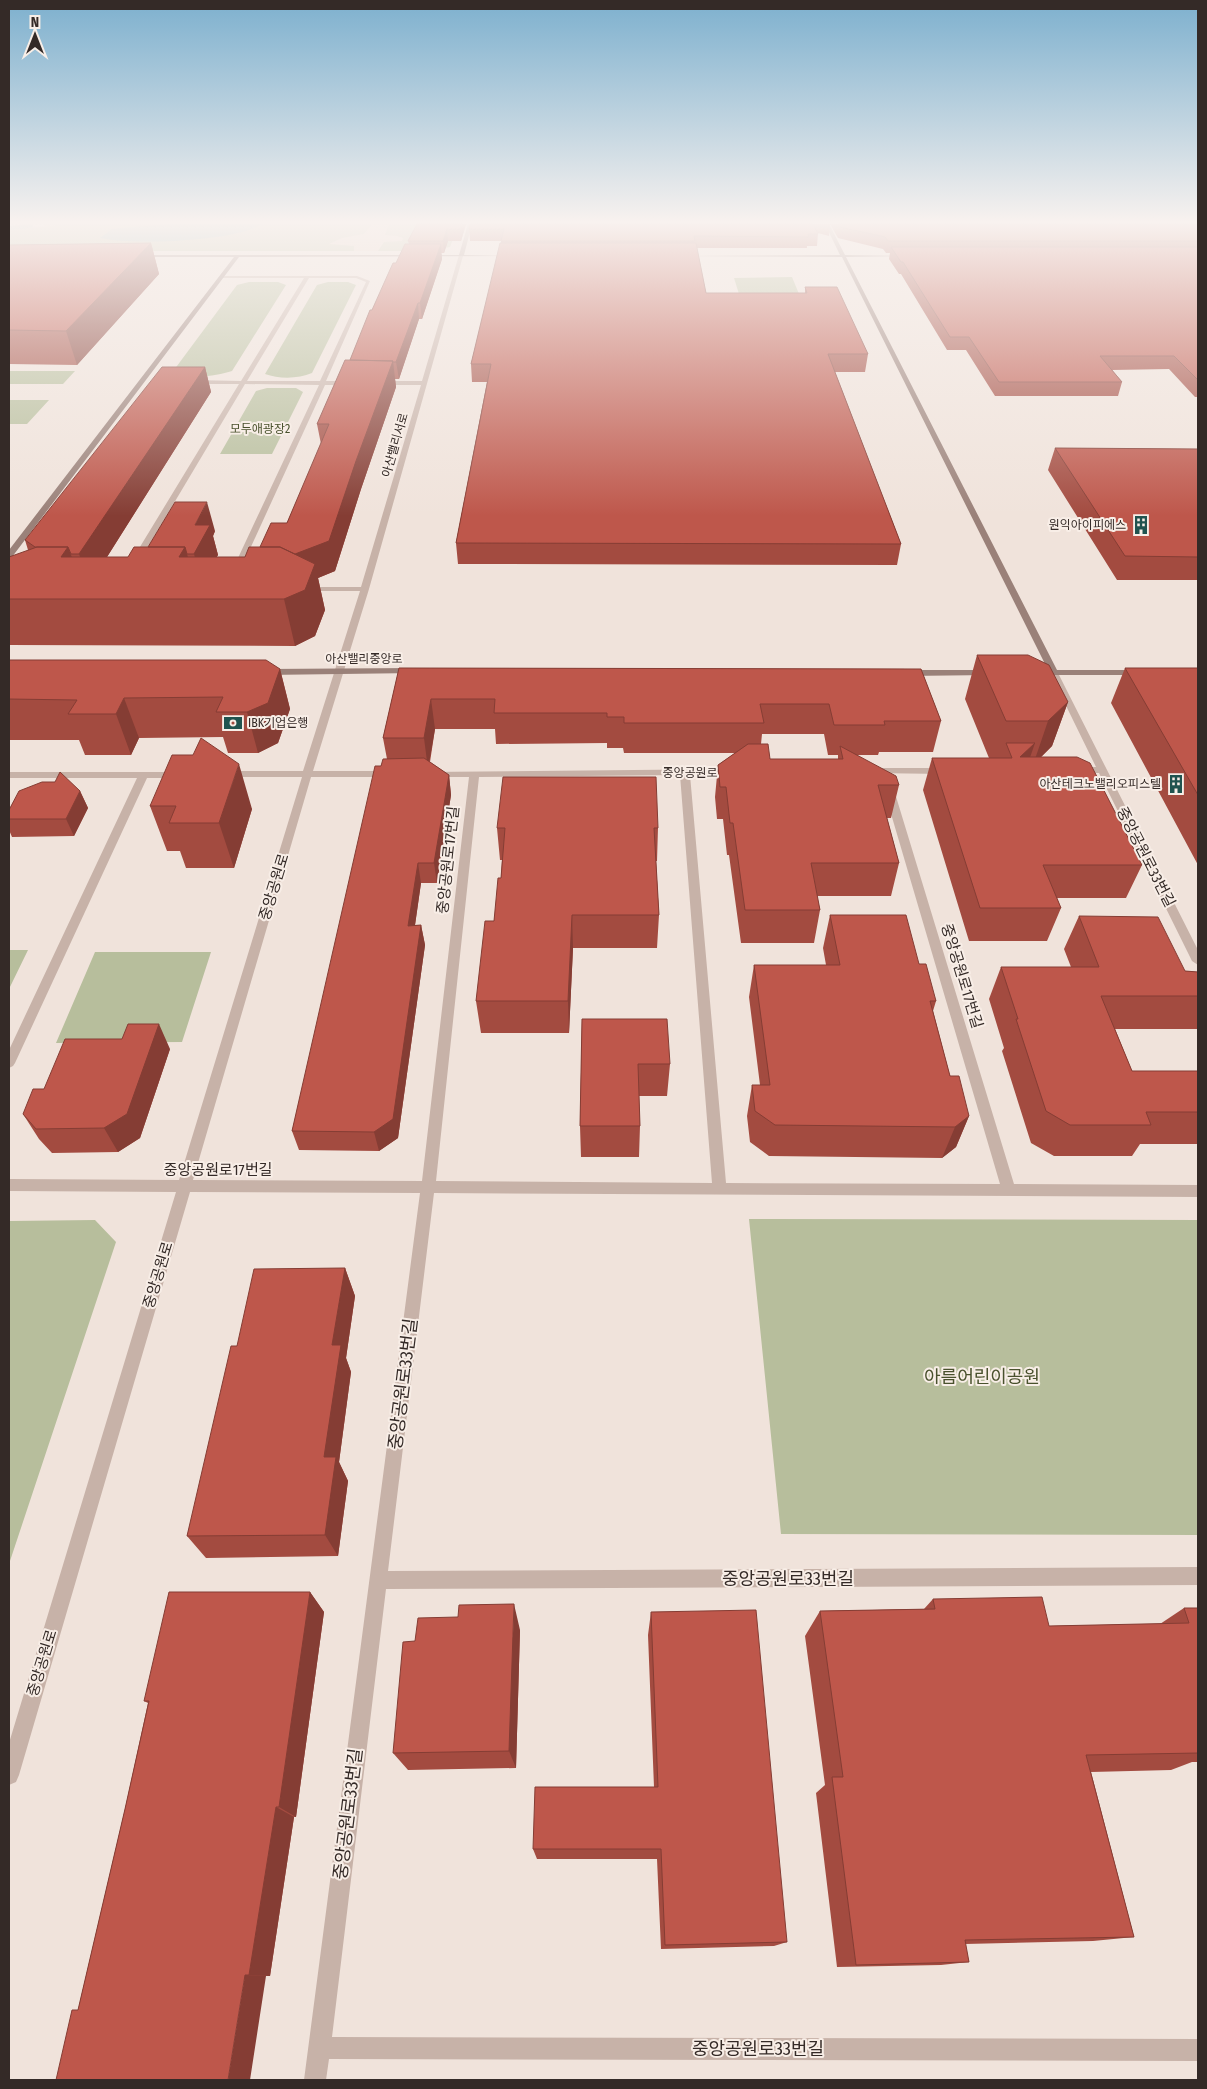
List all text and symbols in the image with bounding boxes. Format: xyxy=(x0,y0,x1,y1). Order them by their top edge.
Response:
north arrow xyxy=(10,10,60,60)
text: N xyxy=(31,14,39,31)
street label: 아산밸리서로 xyxy=(379,411,411,479)
park label: 모두애광장2 xyxy=(230,422,290,436)
building icon: 원익아이피에스 xyxy=(1130,514,1152,536)
place label: 원익아이피에스 xyxy=(1049,518,1126,532)
street label: 아산밸리중앙로 xyxy=(325,652,403,666)
bank icon: IBK기업은행 xyxy=(222,712,244,734)
place label: IBK기업은행 xyxy=(248,716,308,730)
street label: 중앙공원로 xyxy=(662,766,718,780)
building icon: 아산테크노밸리오피스텔 xyxy=(1165,773,1187,795)
place label: 아산테크노밸리오피스텔 xyxy=(1040,777,1161,791)
street label: 중앙공원로33번길 xyxy=(1113,804,1179,910)
street label: 중앙공원로17번길 xyxy=(433,805,463,915)
street label: 중앙공원로 xyxy=(255,851,293,923)
street label: 중앙공원로17번길 xyxy=(938,921,986,1031)
street label: 중앙공원로17번길 xyxy=(164,1161,272,1179)
street label: 중앙공원로 xyxy=(139,1239,177,1311)
street label: 중앙공원로33번길 xyxy=(384,1317,422,1451)
park label: 아름어린이공원 xyxy=(924,1366,1040,1388)
street label: 중앙공원로33번길 xyxy=(722,1568,854,1590)
street label: 중앙공원로 xyxy=(23,1627,61,1699)
street label: 중앙공원로33번길 xyxy=(329,1747,367,1881)
street label: 중앙공원로33번길 xyxy=(692,2038,824,2060)

